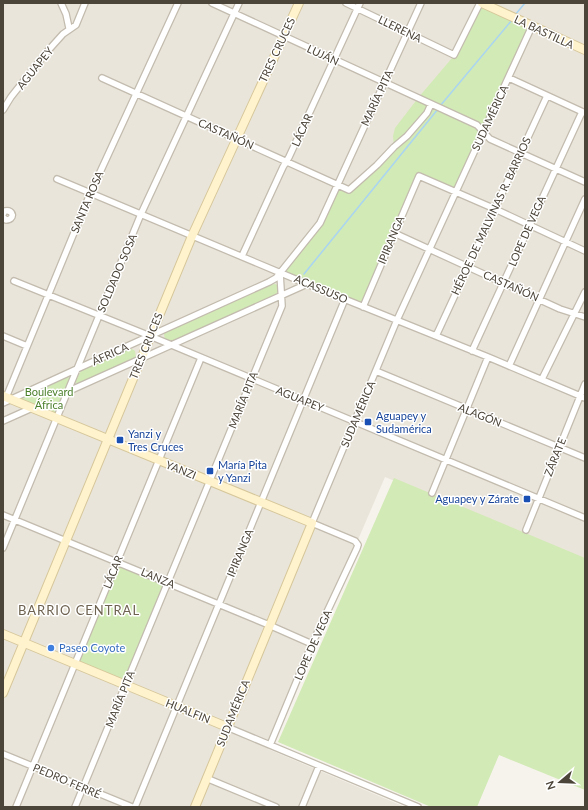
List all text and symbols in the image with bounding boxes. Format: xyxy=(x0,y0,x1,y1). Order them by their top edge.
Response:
street label: LLERENA xyxy=(376,12,425,45)
street label: LA BASTILLA xyxy=(512,12,577,51)
street label: TRES CRUCES xyxy=(256,15,297,84)
street label: LUJÁN xyxy=(305,42,341,68)
street label: AGUAPEY xyxy=(14,44,56,91)
street label: MARÍA PITA xyxy=(358,67,395,128)
street label: SUDAMÉRICA xyxy=(469,82,511,153)
street label: LÁCAR xyxy=(289,111,315,148)
street label: CASTAÑÓN xyxy=(196,115,256,152)
street label: HÉROE DE MALVINAS R. BARRIOS xyxy=(448,135,533,297)
street label: SANTA ROSA xyxy=(68,168,106,235)
street label: LOPE DE VEGA xyxy=(505,193,548,268)
street label: IPIRANGA xyxy=(375,213,407,266)
street label: SOLDADO SOSA xyxy=(94,231,139,314)
street label: CASTAÑÓN xyxy=(481,267,541,304)
street label: ACASSUSO xyxy=(292,271,350,306)
street label: TRES CRUCES xyxy=(126,311,165,381)
street label: ÁFRICA xyxy=(90,340,131,367)
street label: MARÍA PITA xyxy=(225,369,260,430)
street label: SUDAMÉRICA xyxy=(338,378,378,449)
street label: AGUAPEY xyxy=(274,383,326,414)
park label: Boulevard África xyxy=(25,385,73,411)
street label: ALAGÓN xyxy=(457,400,504,429)
place label: Aguapey y Sudamérica xyxy=(376,409,432,435)
marker: Aguapey y Sudamérica xyxy=(363,417,373,427)
place label: Yanzi y Tres Cruces xyxy=(128,427,184,453)
marker: Yanzi y Tres Cruces xyxy=(115,435,125,445)
street label: ZÁRATE xyxy=(541,436,568,478)
street label: YANZI xyxy=(164,458,198,481)
place label: María Pita y Yanzi xyxy=(218,458,267,484)
marker: María Pita y Yanzi xyxy=(205,466,215,476)
place label: Aguapey y Zárate xyxy=(435,492,519,505)
marker: Aguapey y Zárate xyxy=(522,494,532,504)
street label: IPIRANGA xyxy=(224,526,256,579)
street label: LÁCAR xyxy=(100,553,125,590)
street label: LANZA xyxy=(139,565,178,591)
district label: BARRIO CENTRAL xyxy=(18,602,140,618)
street label: LOPE DE VEGA xyxy=(291,607,334,682)
place label: Paseo Coyote xyxy=(59,641,125,654)
marker: Paseo Coyote xyxy=(46,643,56,653)
street label: MARÍA PITA xyxy=(102,668,137,729)
street label: SUDAMÉRICA xyxy=(213,677,252,748)
street label: HUALFIN xyxy=(164,696,212,725)
street label: PEDRO FERRÉ xyxy=(31,760,103,801)
north arrow xyxy=(540,762,580,802)
text: N xyxy=(543,779,558,792)

